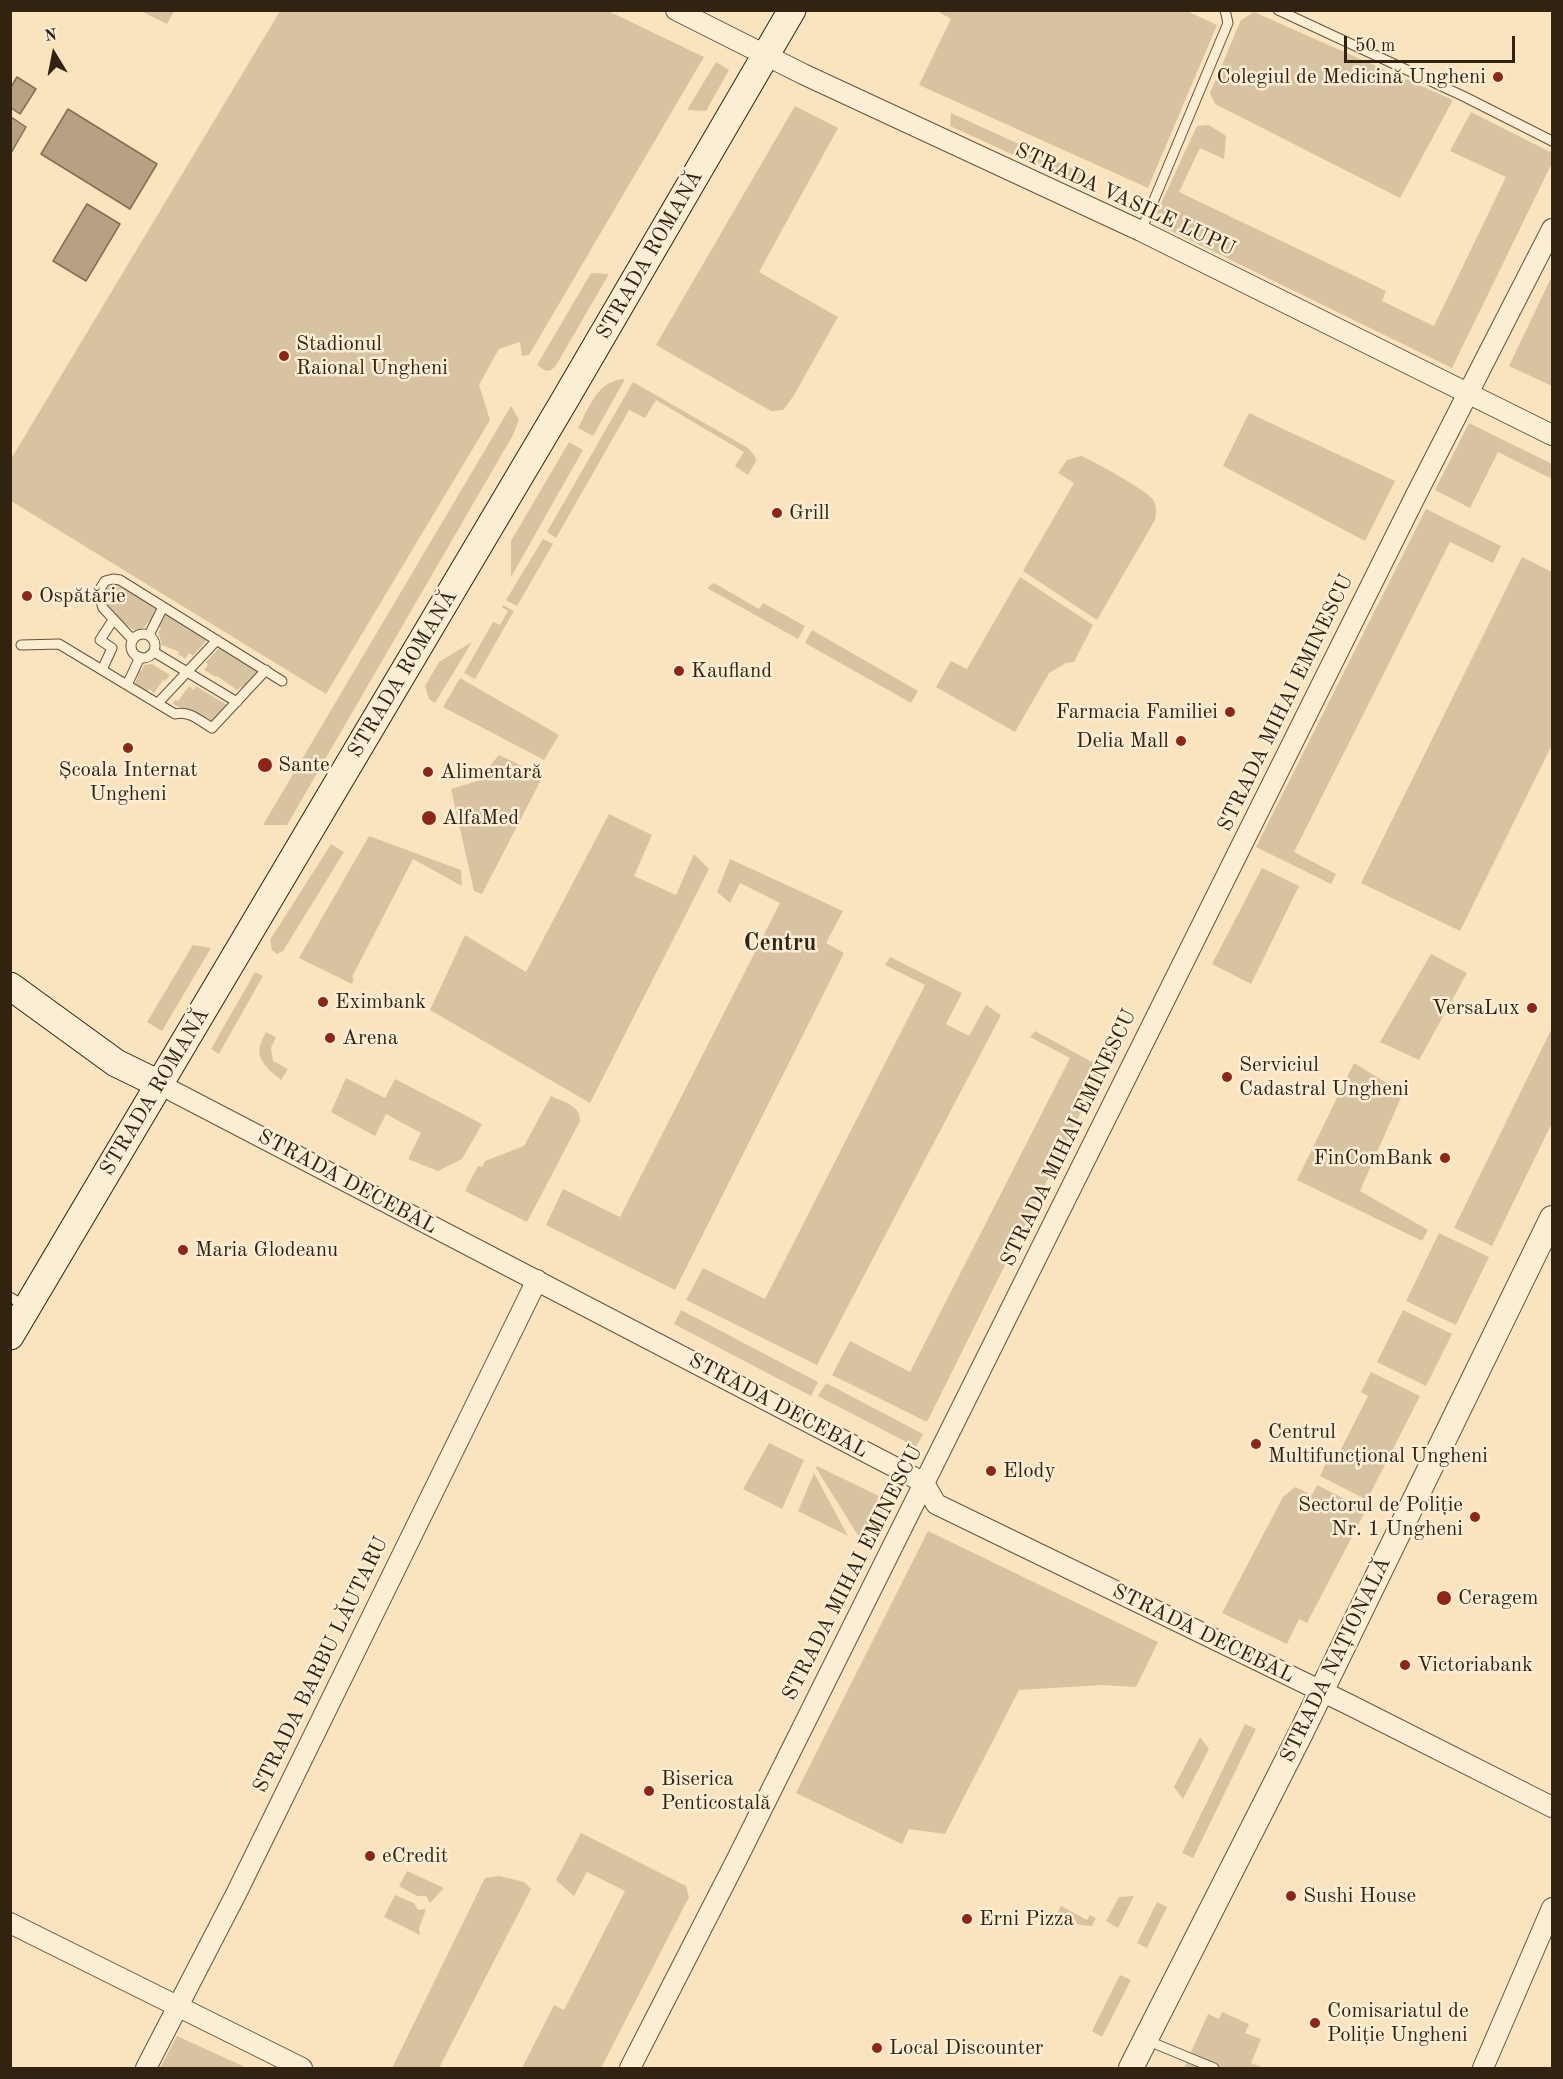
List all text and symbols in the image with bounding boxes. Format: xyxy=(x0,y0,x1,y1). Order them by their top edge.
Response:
north arrow xyxy=(24,24,84,84)
scale bar xyxy=(1347,24,1518,62)
text: N xyxy=(43,27,58,45)
text: 50 m xyxy=(1355,37,1395,55)
place label: Colegiul de Medicină Ungheni xyxy=(1216,64,1486,90)
marker: Colegiul de Medicină Ungheni xyxy=(1491,70,1505,84)
street label: STRADA VASILE LUPU xyxy=(1011,138,1239,262)
street label: STRADA ROMANĂ xyxy=(591,166,709,344)
place label: Stadionul Raional Ungheni xyxy=(296,331,448,381)
marker: Stadionul Raional Ungheni xyxy=(277,349,291,363)
place label: Grill xyxy=(789,500,830,526)
marker: Grill xyxy=(770,506,784,520)
street label: STRADA MIHAI EMINESCU xyxy=(1213,570,1359,836)
place label: Ospătărie xyxy=(39,583,126,609)
street label: STRADA ROMANĂ xyxy=(343,586,463,762)
marker: Ospătărie xyxy=(20,589,34,603)
place label: Kaufland xyxy=(691,658,772,684)
marker: Kaufland xyxy=(672,664,686,678)
place label: Farmacia Familiei xyxy=(1056,699,1218,725)
marker: Farmacia Familiei xyxy=(1223,705,1237,719)
place label: Delia Mall xyxy=(1076,728,1169,754)
marker: Delia Mall xyxy=(1174,734,1188,748)
marker: Școala Internat Ungheni xyxy=(121,741,135,755)
place label: Sante xyxy=(278,752,330,778)
marker: Sante xyxy=(256,756,274,774)
place label: Școala Internat Ungheni xyxy=(58,757,198,807)
place label: Alimentară xyxy=(440,759,542,785)
marker: Alimentară xyxy=(421,765,435,779)
place label: AlfaMed xyxy=(442,805,519,831)
marker: AlfaMed xyxy=(420,809,438,827)
district label: Centru xyxy=(744,930,816,958)
place label: Eximbank xyxy=(335,989,426,1015)
marker: Eximbank xyxy=(316,995,330,1009)
place label: VersaLux xyxy=(1432,995,1520,1021)
marker: VersaLux xyxy=(1525,1001,1539,1015)
street label: STRADA ROMANĂ xyxy=(95,1004,215,1180)
street label: STRADA MIHAI EMINESCU xyxy=(996,1005,1142,1271)
place label: Arena xyxy=(342,1025,398,1051)
marker: Arena xyxy=(323,1031,337,1045)
place label: Serviciul Cadastral Ungheni xyxy=(1239,1052,1409,1102)
marker: Serviciul Cadastral Ungheni xyxy=(1220,1070,1234,1084)
street label: STRADA DECEBAL xyxy=(253,1124,441,1240)
place label: FinComBank xyxy=(1314,1145,1433,1171)
marker: FinComBank xyxy=(1438,1151,1452,1165)
place label: Maria Glodeanu xyxy=(195,1237,338,1263)
marker: Maria Glodeanu xyxy=(176,1243,190,1257)
street label: STRADA DECEBAL xyxy=(684,1348,872,1464)
place label: Centrul Multifuncțional Ungheni xyxy=(1268,1419,1488,1469)
marker: Centrul Multifuncțional Ungheni xyxy=(1249,1437,1263,1451)
street label: STRADA MIHAI EMINESCU xyxy=(777,1441,929,1705)
place label: Elody xyxy=(1003,1458,1056,1484)
marker: Elody xyxy=(984,1464,998,1478)
place label: Sectorul de Poliție Nr. 1 Ungheni xyxy=(1298,1492,1463,1542)
marker: Sectorul de Poliție Nr. 1 Ungheni xyxy=(1468,1510,1482,1524)
street label: STRADA BARBU LĂUTARU xyxy=(248,1533,394,1797)
street label: STRADA NAȚIONALĂ xyxy=(1275,1553,1397,1767)
street label: STRADA DECEBAL xyxy=(1108,1579,1298,1689)
place label: Ceragem xyxy=(1458,1585,1538,1611)
marker: Ceragem xyxy=(1435,1589,1453,1607)
place label: Victoriabank xyxy=(1417,1652,1533,1678)
marker: Victoriabank xyxy=(1398,1658,1412,1672)
place label: Biserica Penticostală xyxy=(661,1766,771,1816)
marker: Biserica Penticostală xyxy=(642,1784,656,1798)
place label: eCredit xyxy=(382,1843,448,1869)
marker: eCredit xyxy=(363,1849,377,1863)
place label: Sushi House xyxy=(1303,1883,1416,1909)
marker: Sushi House xyxy=(1284,1889,1298,1903)
place label: Erni Pizza xyxy=(979,1906,1074,1932)
marker: Erni Pizza xyxy=(960,1912,974,1926)
place label: Comisariatul de Poliție Ungheni xyxy=(1327,1998,1469,2048)
marker: Comisariatul de Poliție Ungheni xyxy=(1308,2016,1322,2030)
place label: Local Discounter xyxy=(889,2035,1043,2061)
marker: Local Discounter xyxy=(870,2041,884,2055)

